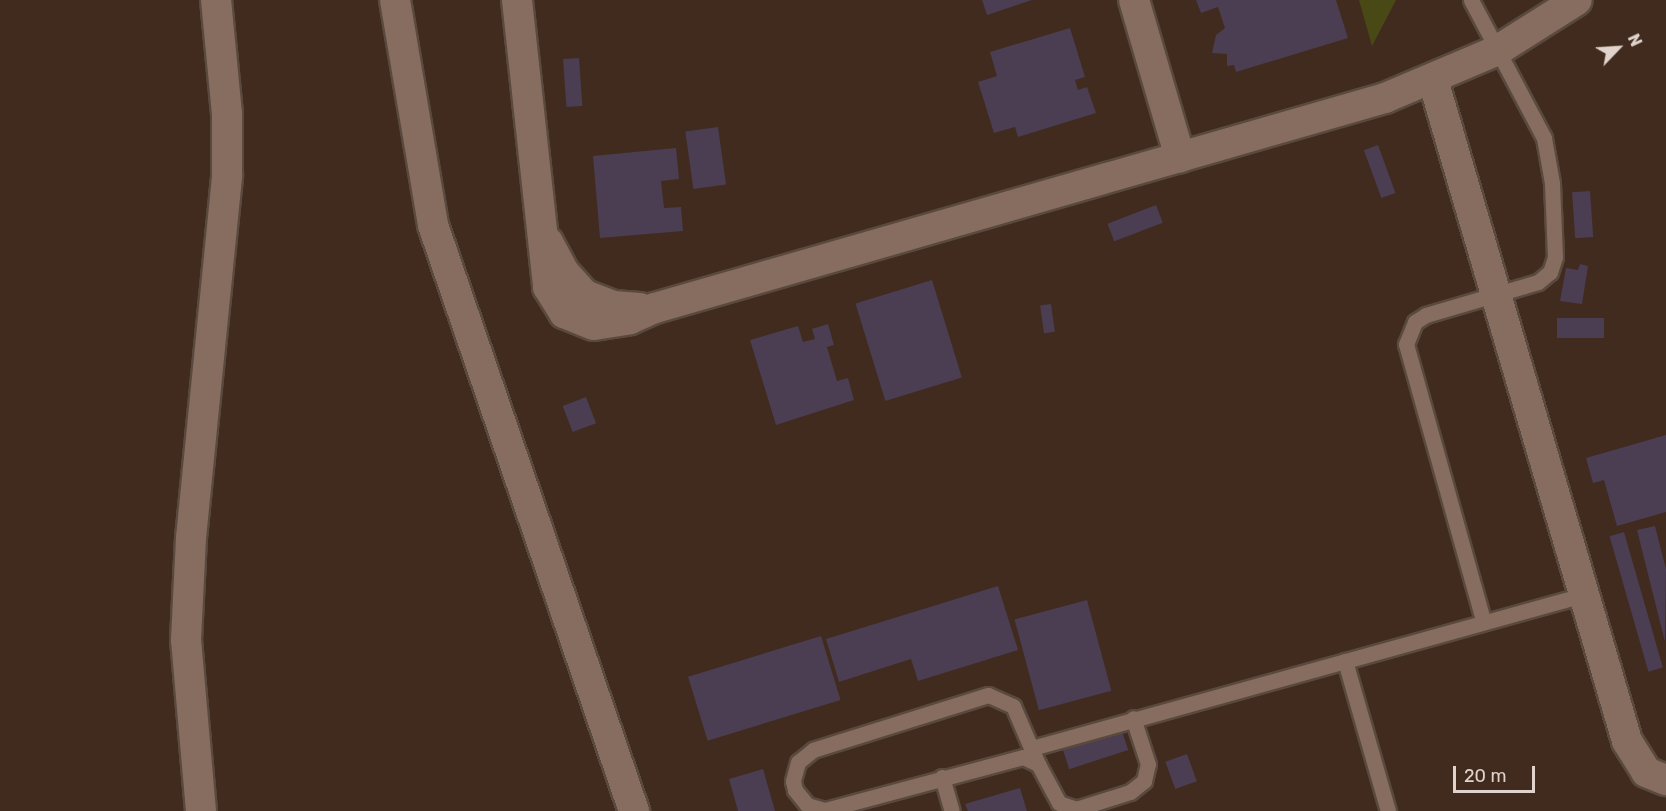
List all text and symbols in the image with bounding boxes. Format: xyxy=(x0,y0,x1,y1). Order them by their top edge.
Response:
north arrow xyxy=(1588,18,1648,78)
text: N xyxy=(1624,31,1646,49)
scale bar xyxy=(1456,754,1538,792)
text: 20 m xyxy=(1464,765,1506,787)

